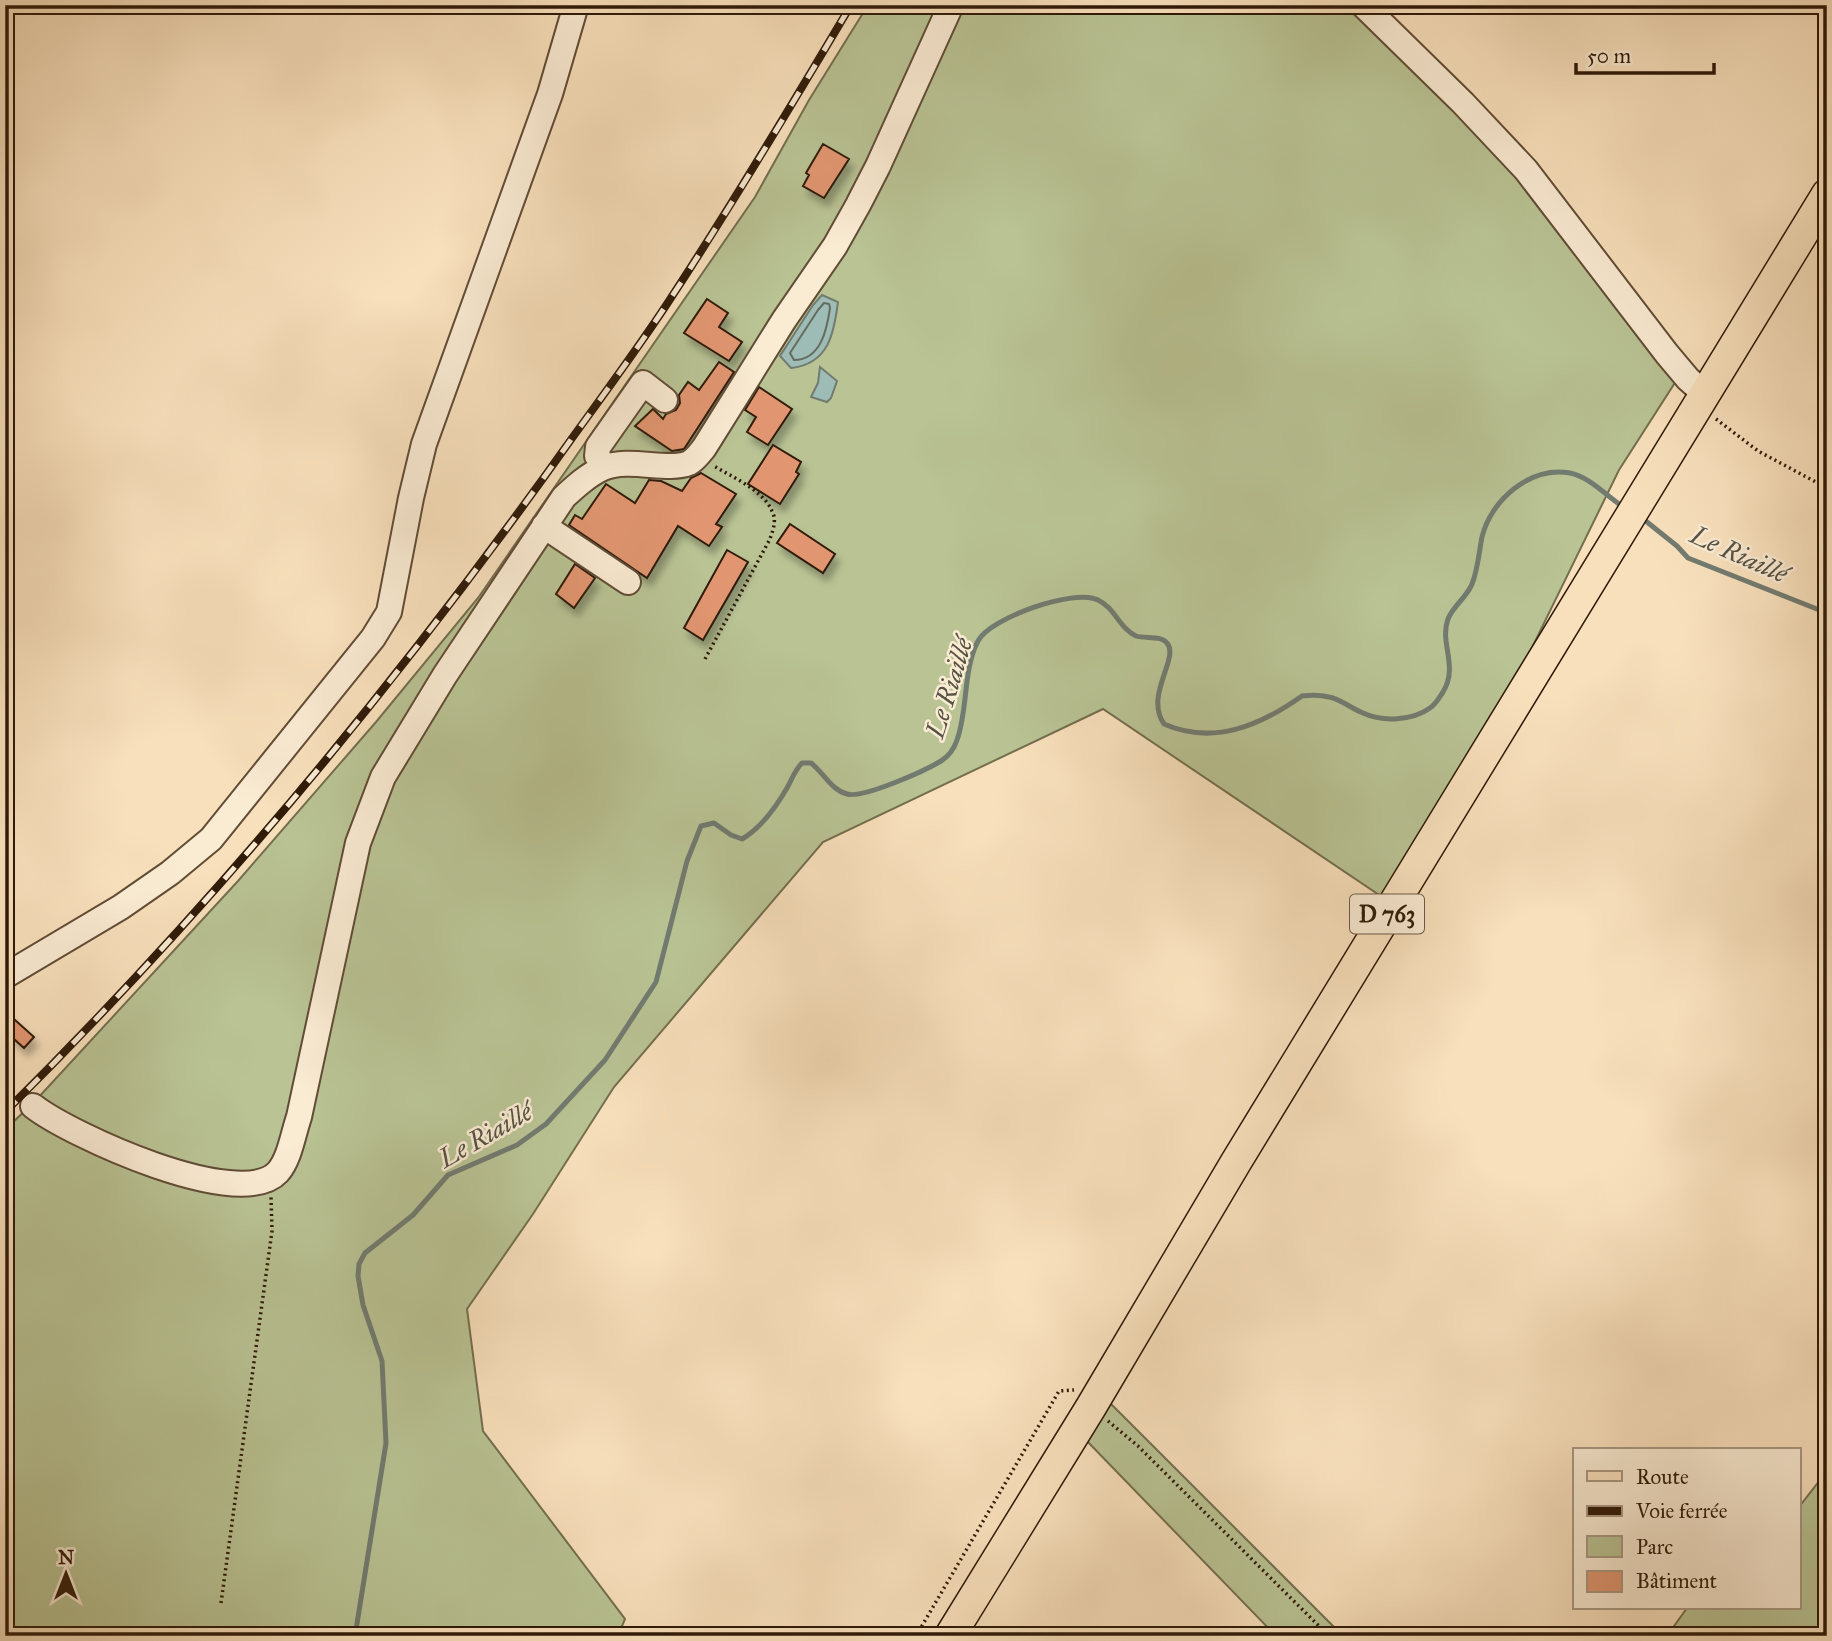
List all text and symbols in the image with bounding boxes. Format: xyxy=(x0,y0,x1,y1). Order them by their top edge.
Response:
scale bar xyxy=(1576,32,1715,76)
text: 50 m xyxy=(1587,43,1632,69)
water label: Le Riaillé xyxy=(1685,518,1796,591)
water label: Le Riaillé xyxy=(918,630,981,743)
road number: D 763 xyxy=(1350,894,1424,934)
water label: Le Riaillé xyxy=(432,1093,541,1175)
legend xyxy=(1573,1448,1800,1610)
text: Route xyxy=(1636,1464,1689,1490)
text: Voie ferrée xyxy=(1635,1498,1728,1524)
text: Parc xyxy=(1636,1534,1673,1560)
north arrow xyxy=(32,1540,102,1610)
text: N xyxy=(58,1546,74,1569)
text: Bâtiment xyxy=(1636,1568,1718,1594)

